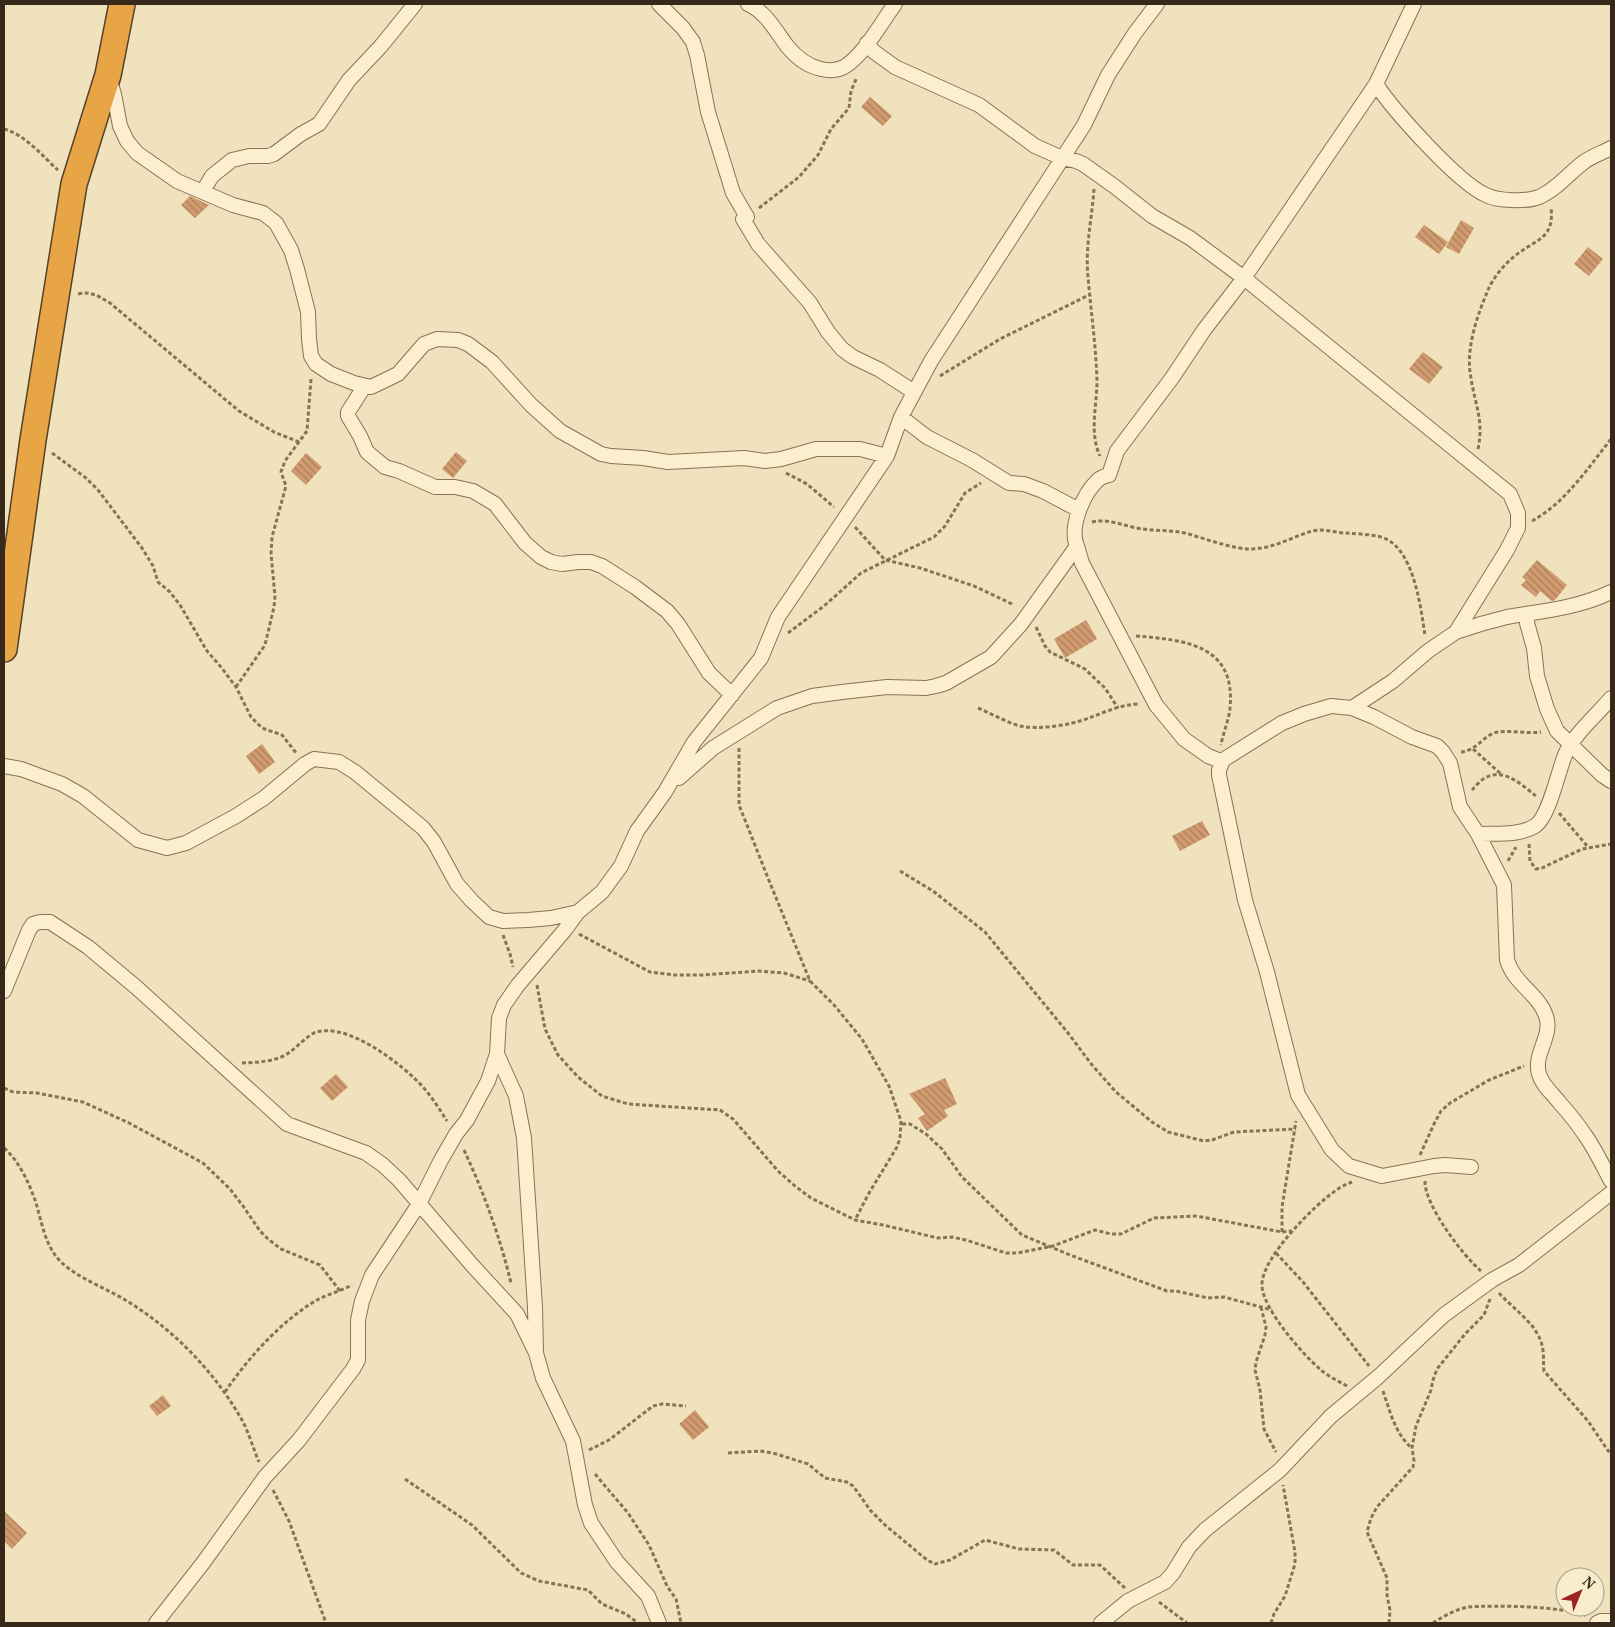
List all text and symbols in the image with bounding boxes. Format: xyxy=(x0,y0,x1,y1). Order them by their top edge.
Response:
north arrow xyxy=(1555,1567,1605,1617)
text: N xyxy=(1579,1572,1600,1593)

